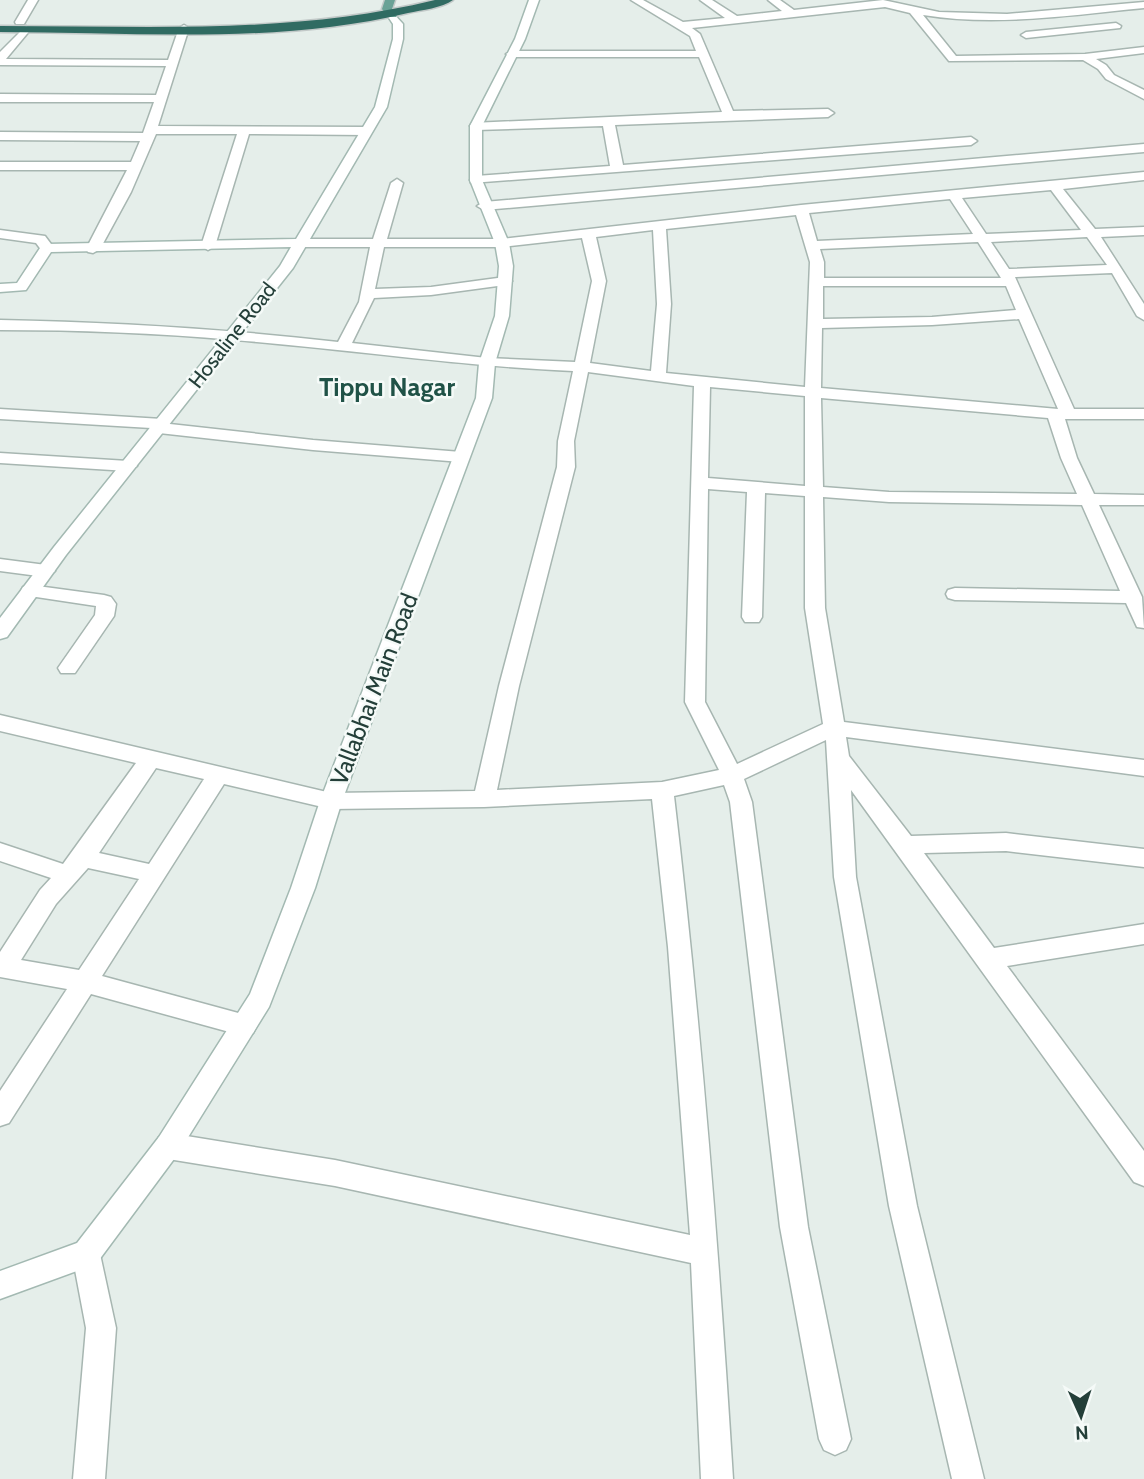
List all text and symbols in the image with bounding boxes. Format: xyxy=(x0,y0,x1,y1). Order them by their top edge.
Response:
street label: Hosaline Road xyxy=(183,277,281,393)
district label: Tippu Nagar xyxy=(319,371,455,403)
street label: Vallabhai Main Road xyxy=(324,589,424,789)
north arrow xyxy=(1046,1381,1116,1451)
text: N xyxy=(1075,1421,1089,1444)

